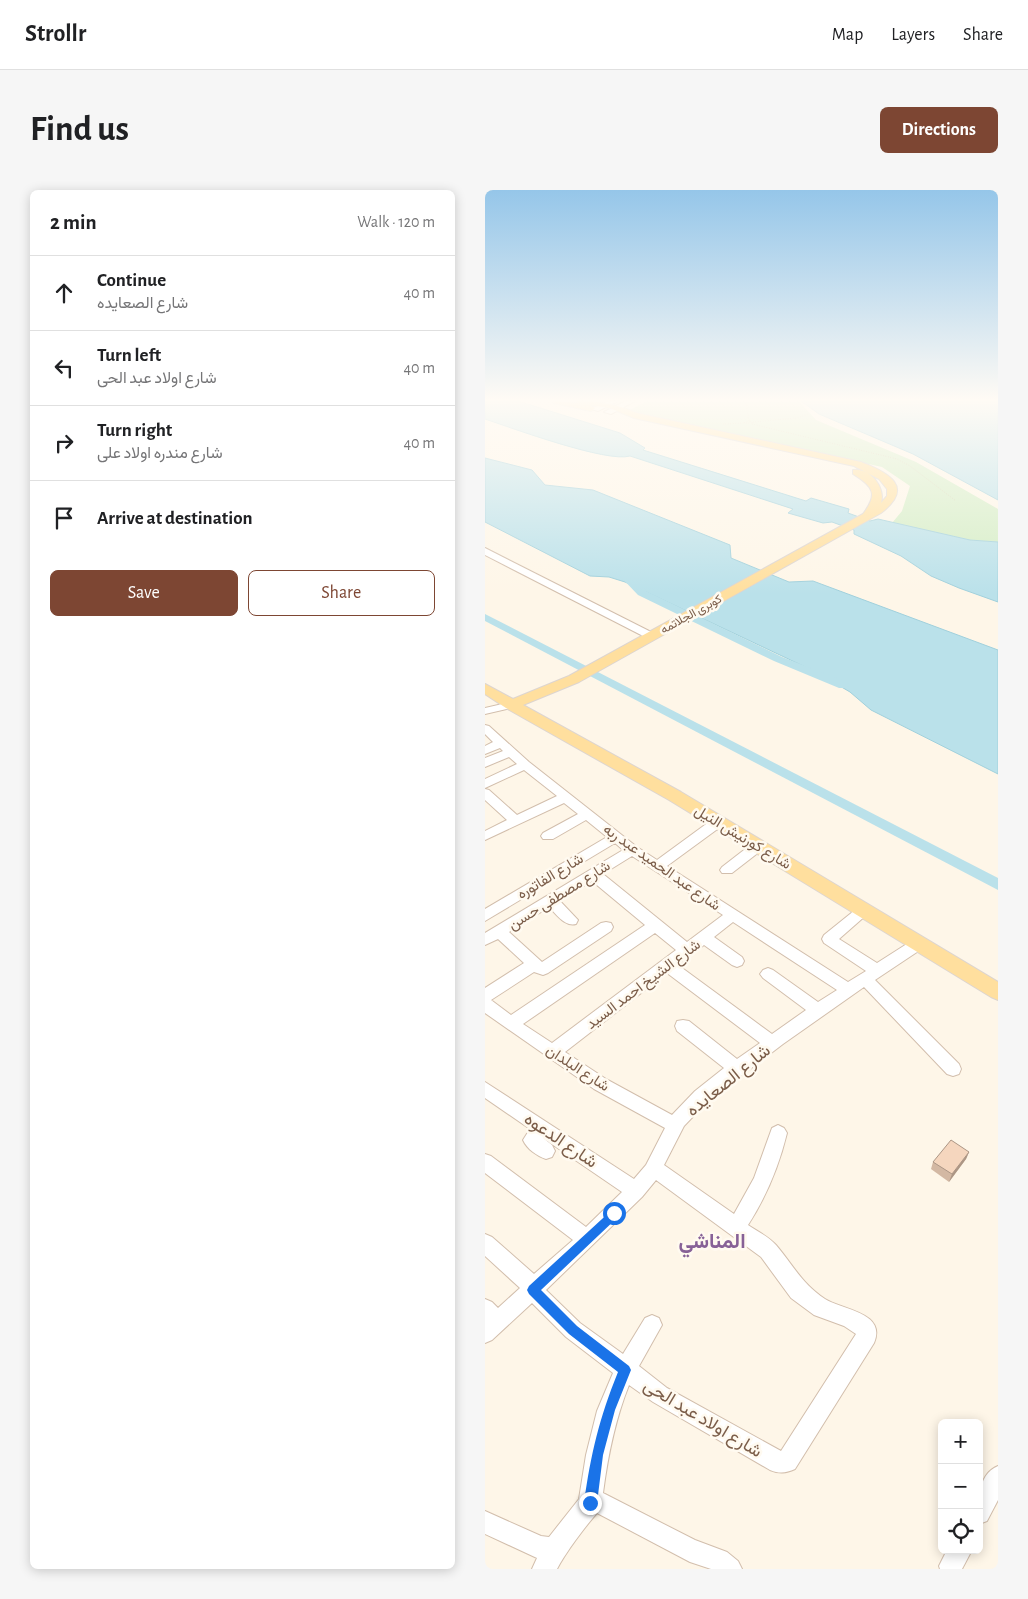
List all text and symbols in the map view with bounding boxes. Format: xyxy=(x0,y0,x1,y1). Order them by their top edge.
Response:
text: Strollr xyxy=(25,22,86,46)
text: Map xyxy=(832,26,863,44)
text: Layers xyxy=(891,26,935,44)
text: Share xyxy=(963,26,1003,44)
button: Directions xyxy=(880,107,998,153)
text: Find us xyxy=(30,112,129,147)
text: 2 min xyxy=(50,212,97,233)
text: Walk · 120 m xyxy=(357,214,435,230)
text: Continue xyxy=(97,271,166,290)
icon: ahead xyxy=(50,279,78,307)
text: 40 m xyxy=(403,285,435,301)
text: شارع الصعايده xyxy=(97,295,188,311)
text: Turn left xyxy=(97,346,161,365)
icon: left xyxy=(50,354,78,382)
text: 40 m xyxy=(403,360,435,376)
text: شارع اولاد عبد الحى xyxy=(97,370,217,386)
text: Turn right xyxy=(97,421,172,440)
icon: right xyxy=(50,429,78,457)
text: 40 m xyxy=(403,435,435,451)
text: شارع مندره اولاد على xyxy=(97,445,223,461)
icon: arrive xyxy=(50,504,78,532)
text: Arrive at destination xyxy=(97,509,253,528)
button: Save xyxy=(50,570,238,616)
button: Share xyxy=(248,570,435,616)
street label: كوبرى الجلاتمه xyxy=(658,592,724,637)
street label: شارع كورنيش النيل xyxy=(690,803,794,875)
street label: شارع عبد الحميد عبد ربه xyxy=(599,821,723,916)
street label: شارع الفاتوره xyxy=(515,851,588,905)
street label: شارع مصطفى حسن xyxy=(506,858,615,935)
street label: شارع الشيخ احمد السيد xyxy=(583,937,705,1034)
street label: شارع الصعايده xyxy=(683,1042,775,1122)
street label: شارع البلدان xyxy=(542,1043,612,1097)
street label: شارع الدعوه xyxy=(520,1110,600,1173)
route start xyxy=(603,1202,626,1225)
district label: المناشي xyxy=(678,1231,746,1258)
street label: شارع اولاد عبد الحى xyxy=(639,1376,765,1463)
map controls xyxy=(938,1419,983,1554)
button: + xyxy=(938,1419,983,1464)
button: − xyxy=(938,1464,983,1509)
route end xyxy=(579,1492,602,1515)
button: locate xyxy=(938,1509,983,1554)

